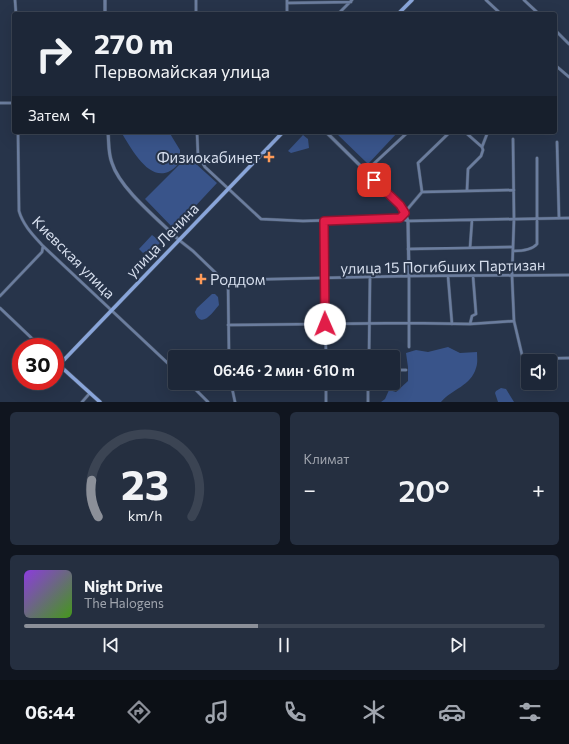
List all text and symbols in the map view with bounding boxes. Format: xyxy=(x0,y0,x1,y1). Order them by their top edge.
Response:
text: 270 m xyxy=(94,26,173,60)
icon: right xyxy=(28,28,80,80)
text: Первомайская улица xyxy=(94,60,270,82)
icon: left xyxy=(78,104,100,126)
text: Затем xyxy=(28,106,70,124)
place label: Физиокабинет xyxy=(157,148,260,166)
marker: Физиокабинет xyxy=(263,151,275,163)
pin xyxy=(357,163,391,197)
icon: arrive xyxy=(363,169,385,191)
street label: улица Ленина xyxy=(122,199,202,281)
street label: Киевская улица xyxy=(29,212,119,302)
street label: улица 15 Погибших Партизан xyxy=(340,255,546,277)
place label: Роддом xyxy=(210,270,265,288)
marker: Роддом xyxy=(195,273,207,285)
position arrow xyxy=(304,303,346,345)
speed limit sign: 30 xyxy=(12,338,64,390)
map controls xyxy=(521,354,557,390)
button: sound xyxy=(521,354,557,390)
text: 06:46 · 2 мин · 610 m xyxy=(213,361,355,379)
text: Климат xyxy=(304,451,349,467)
text: 23 xyxy=(121,457,169,508)
text: 20° xyxy=(398,471,450,508)
text: − xyxy=(304,476,316,503)
text: + xyxy=(532,476,545,503)
text: km/h xyxy=(127,505,162,523)
text: Night Drive xyxy=(84,577,163,595)
text: The Halogens xyxy=(84,595,164,611)
icon: previous xyxy=(100,634,122,656)
icon: pause xyxy=(273,634,295,656)
icon: next xyxy=(447,634,469,656)
icon: directions xyxy=(125,698,153,726)
icon: music xyxy=(203,698,231,726)
icon: phone xyxy=(281,698,309,726)
icon: climate xyxy=(360,698,388,726)
icon: car xyxy=(438,698,466,726)
icon: filters xyxy=(516,698,544,726)
text: 06:44 xyxy=(25,701,75,723)

